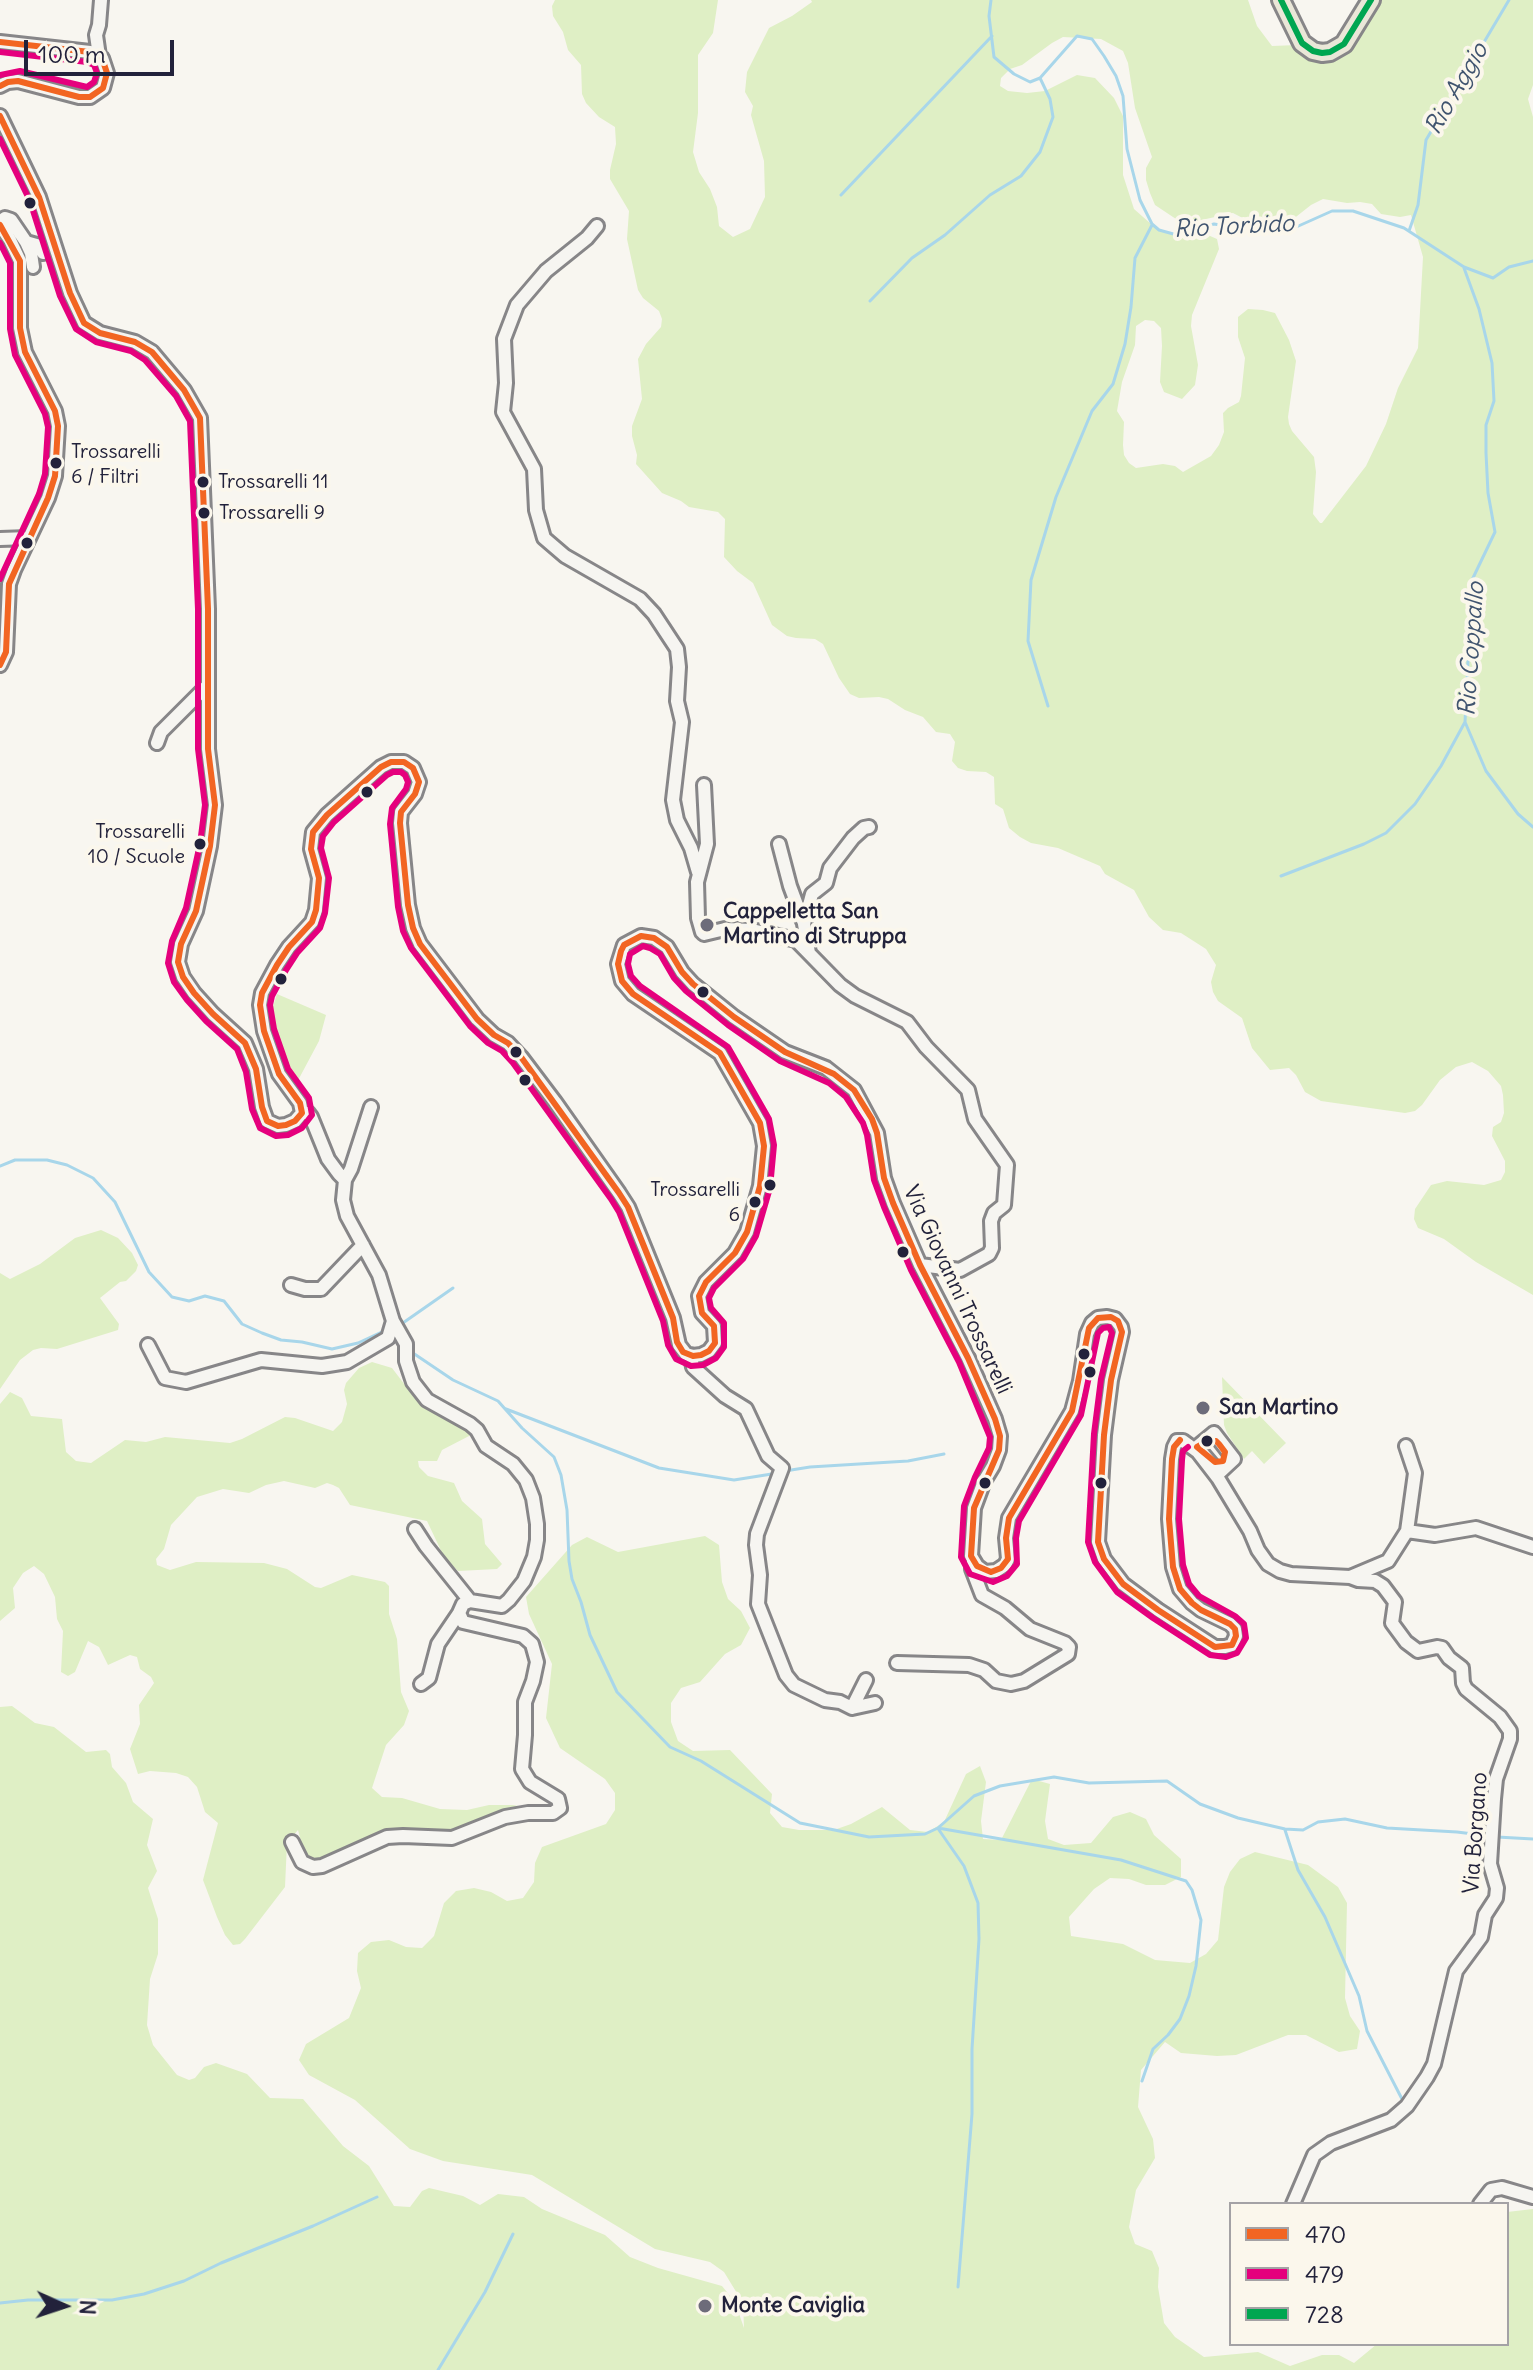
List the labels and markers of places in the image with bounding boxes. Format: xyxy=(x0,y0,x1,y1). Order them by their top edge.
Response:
unlabelled marker xyxy=(22,195,38,211)
place label: Trossarelli 6 / Filtri xyxy=(71,440,161,487)
marker: Trossarelli 6 / Filtri xyxy=(48,455,64,471)
place label: Trossarelli 11 xyxy=(218,470,328,494)
marker: Trossarelli 11 xyxy=(195,474,211,490)
place label: Trossarelli 9 xyxy=(219,501,325,525)
marker: Trossarelli 9 xyxy=(196,505,212,521)
unlabelled marker xyxy=(19,535,35,551)
unlabelled marker xyxy=(359,784,375,800)
place label: Trossarelli 10 / Scuole xyxy=(88,820,185,867)
marker: Trossarelli 10 / Scuole xyxy=(192,836,208,852)
place label: Cappelletta San Martino di Struppa xyxy=(723,899,907,950)
marker: Cappelletta San Martino di Struppa xyxy=(698,916,716,934)
unlabelled marker xyxy=(273,971,289,987)
unlabelled marker xyxy=(695,984,711,1000)
unlabelled marker xyxy=(508,1044,524,1060)
unlabelled marker xyxy=(517,1072,533,1088)
unlabelled marker xyxy=(762,1177,778,1193)
place label: Trossarelli 6 xyxy=(650,1178,740,1225)
marker: Trossarelli 6 xyxy=(747,1194,763,1210)
unlabelled marker xyxy=(895,1244,911,1260)
unlabelled marker xyxy=(1076,1346,1092,1362)
unlabelled marker xyxy=(1082,1364,1098,1380)
place label: San Martino xyxy=(1219,1395,1338,1421)
marker: San Martino xyxy=(1194,1399,1212,1417)
unlabelled marker xyxy=(1199,1433,1215,1449)
unlabelled marker xyxy=(977,1475,993,1491)
unlabelled marker xyxy=(1093,1475,1109,1491)
place label: Monte Caviglia xyxy=(721,2293,865,2319)
marker: Monte Caviglia xyxy=(696,2297,714,2315)

